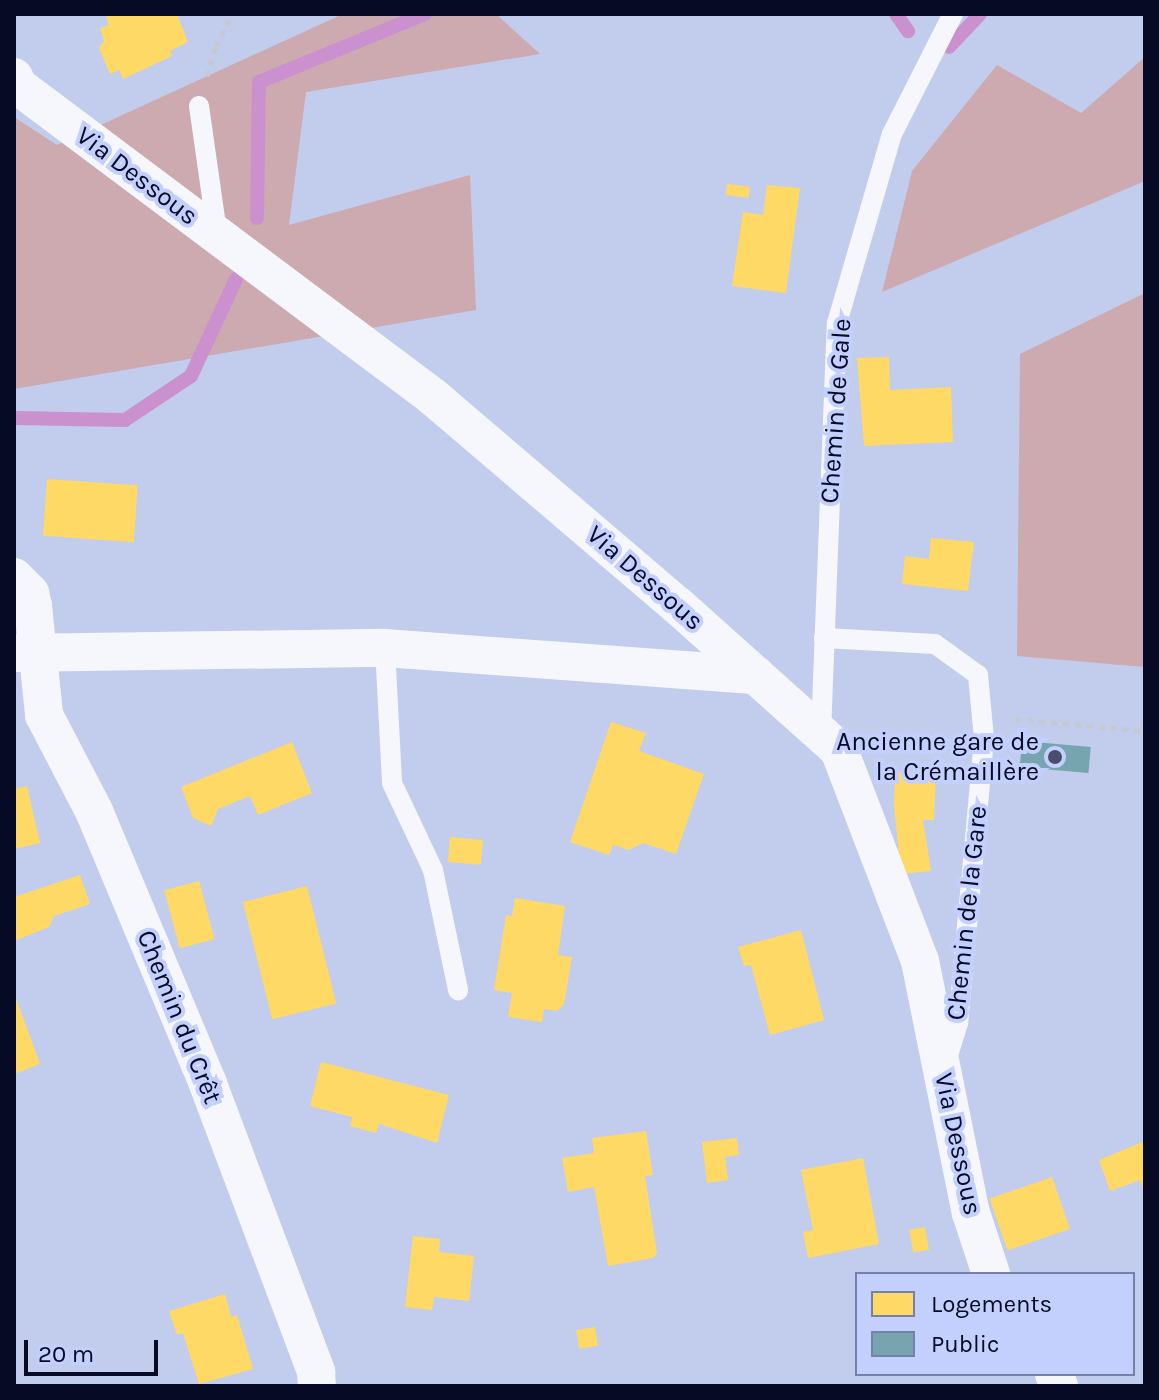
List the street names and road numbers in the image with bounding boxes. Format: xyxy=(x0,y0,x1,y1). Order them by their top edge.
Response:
street label: Via Dessous xyxy=(70,120,204,232)
street label: Chemin de Gale xyxy=(814,317,858,505)
street label: Via Dessous xyxy=(580,519,710,637)
street label: Chemin de la Gare xyxy=(940,804,994,1022)
street label: Chemin du Crêt xyxy=(130,926,228,1108)
street label: Via Dessous xyxy=(928,1070,988,1218)

